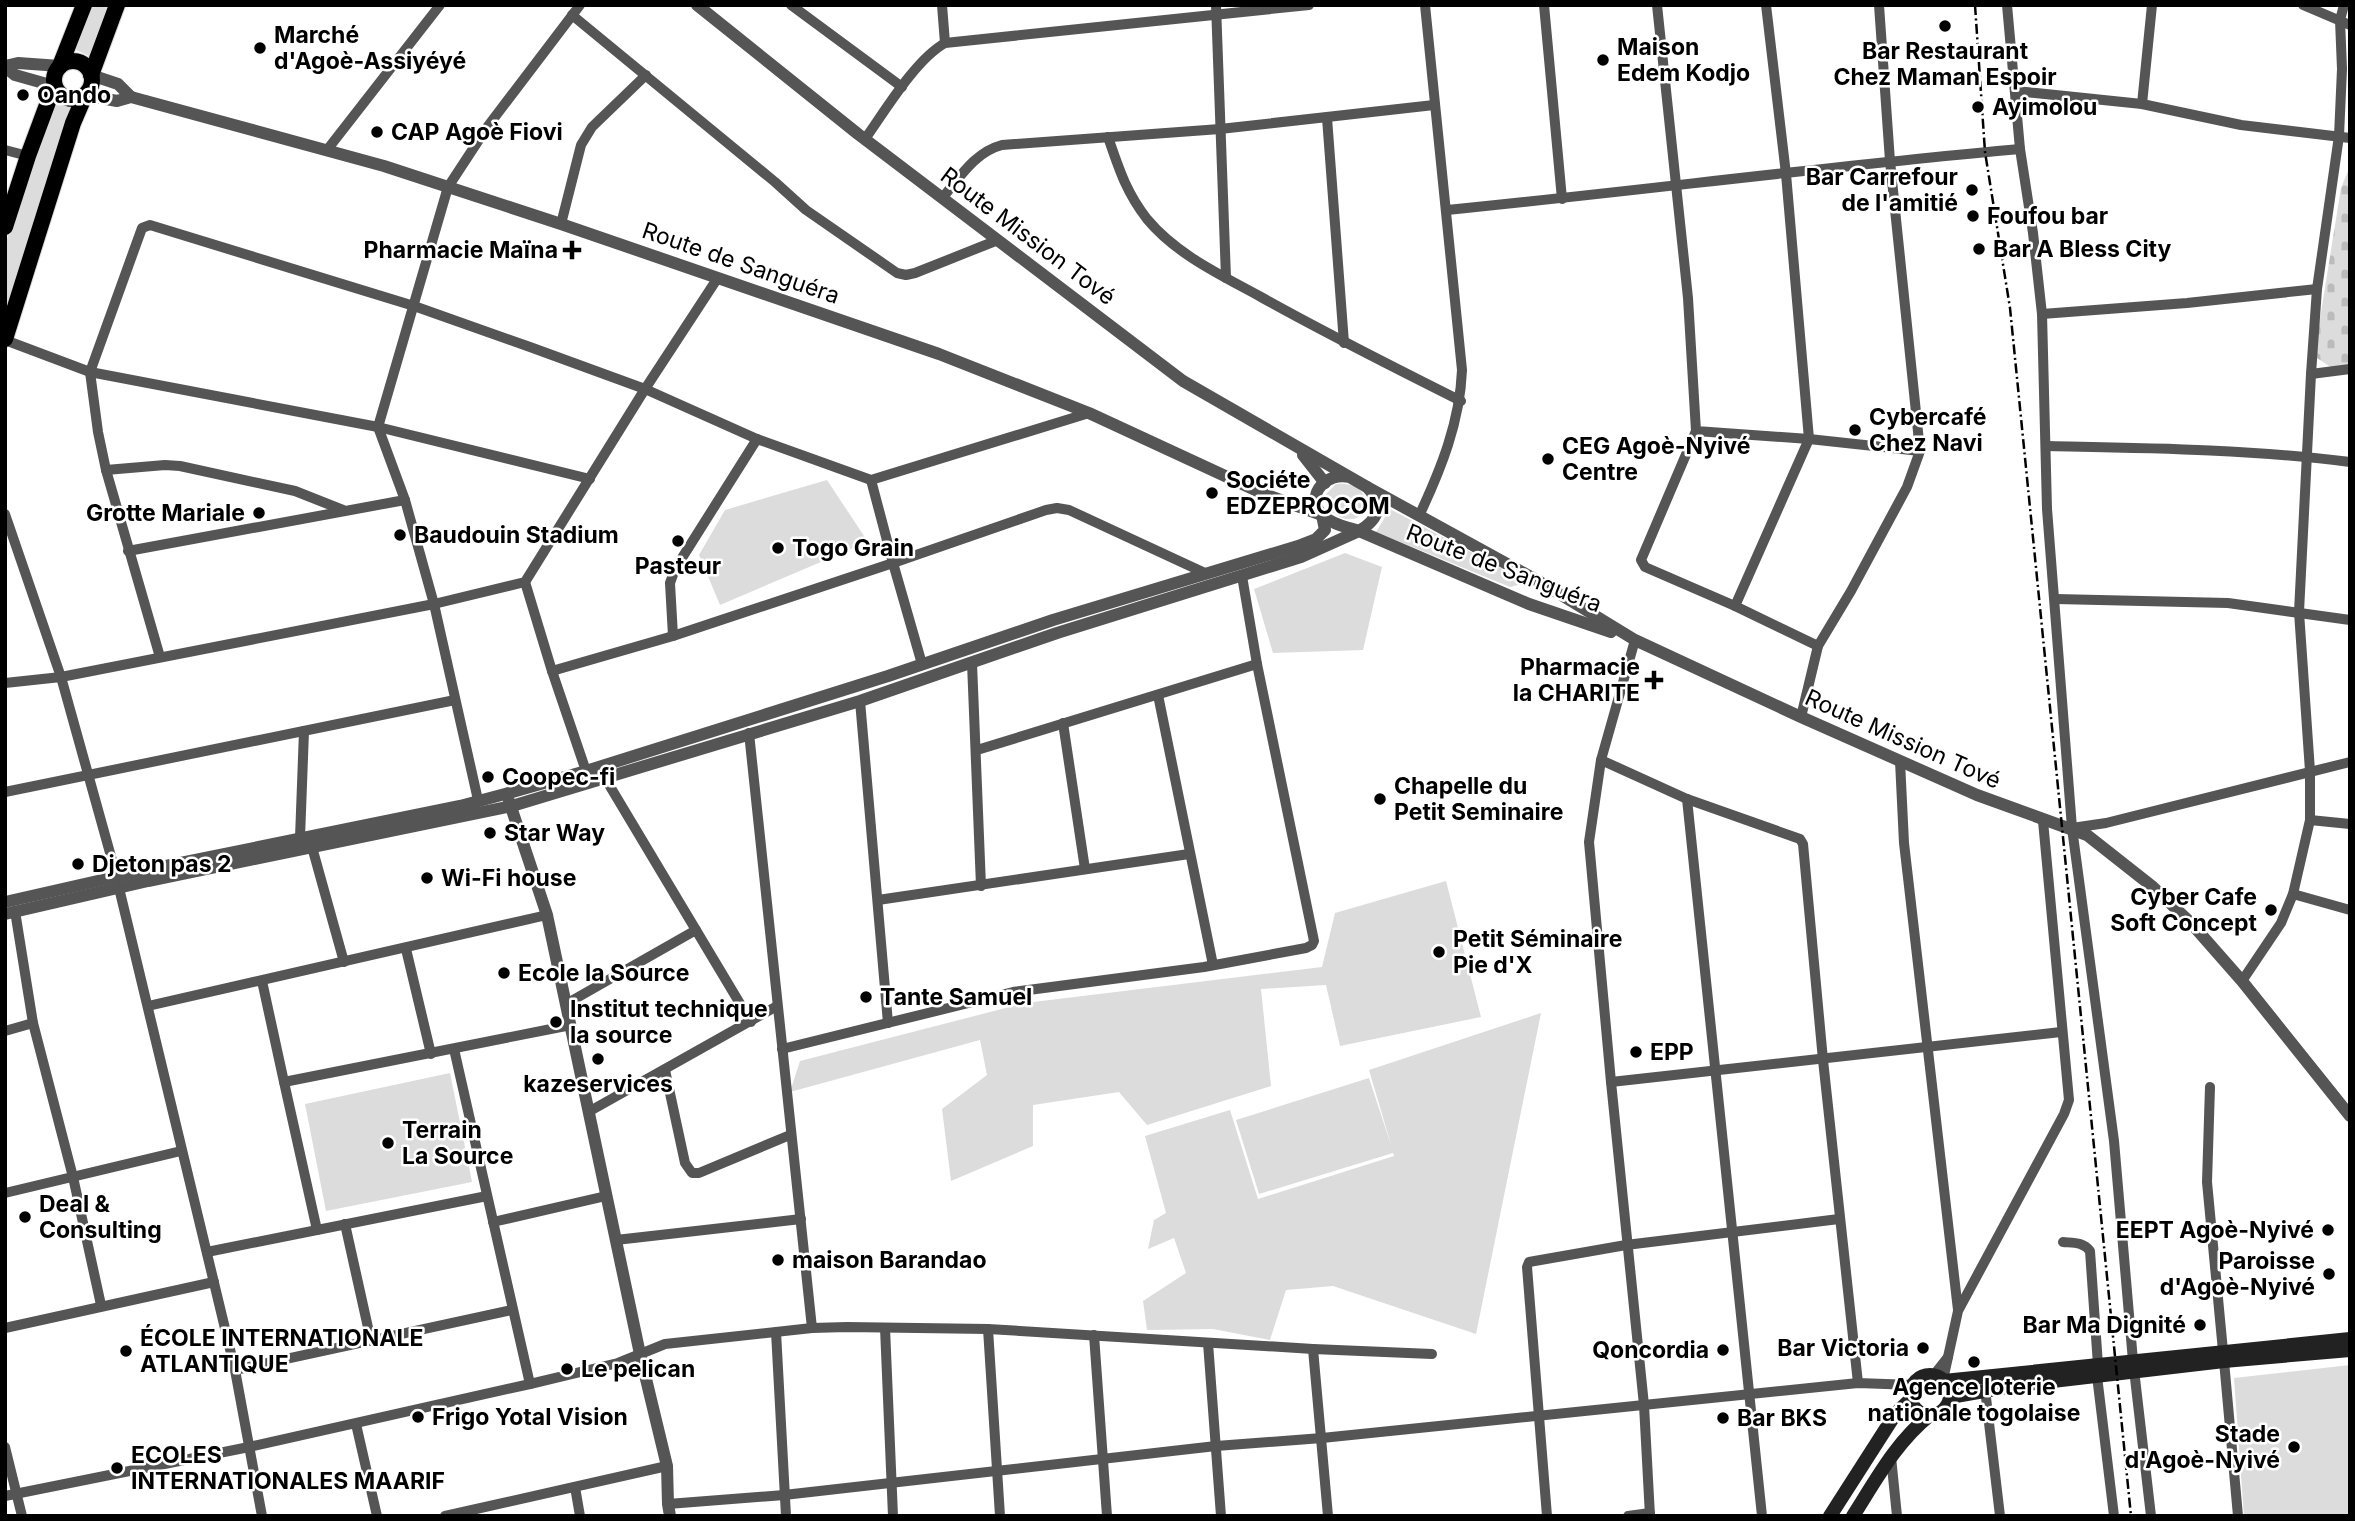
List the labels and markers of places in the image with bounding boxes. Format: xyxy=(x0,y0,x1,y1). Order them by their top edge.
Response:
marker: Bar Restaurant Chez Maman Espoir xyxy=(1937,18,1953,34)
place label: Marché d'Agoè-Assiyéyé xyxy=(274,21,466,75)
place label: Maison Edem Kodjo xyxy=(1617,33,1750,87)
place label: Bar Restaurant Chez Maman Espoir xyxy=(1833,37,2057,91)
marker: Marché d'Agoè-Assiyéyé xyxy=(252,40,268,56)
marker: Maison Edem Kodjo xyxy=(1595,52,1611,68)
place label: Oando xyxy=(37,81,111,109)
marker: Oando xyxy=(15,87,31,103)
place label: Ayimolou xyxy=(1992,93,2097,121)
marker: Ayimolou xyxy=(1970,99,1986,115)
place label: CAP Agoè Fiovi xyxy=(391,118,563,146)
marker: CAP Agoè Fiovi xyxy=(369,124,385,140)
place label: Bar Carrefour de l'amitié xyxy=(1806,163,1958,217)
marker: Bar Carrefour de l'amitié xyxy=(1964,182,1980,198)
place label: Foufou bar xyxy=(1987,202,2108,230)
marker: Foufou bar xyxy=(1965,208,1981,224)
place label: Bar A Bless City xyxy=(1993,235,2172,263)
place label: Pharmacie Maïna xyxy=(364,236,558,264)
marker: Bar A Bless City xyxy=(1971,241,1987,257)
marker: Pharmacie Maïna xyxy=(564,242,580,258)
place label: Cybercafé Chez Navi xyxy=(1869,403,1987,457)
marker: Cybercafé Chez Navi xyxy=(1847,422,1863,438)
place label: CEG Agoè-Nyivé Centre xyxy=(1562,432,1750,486)
marker: CEG Agoè-Nyivé Centre xyxy=(1540,451,1556,467)
place label: Sociéte EDZEPROCOM xyxy=(1226,466,1390,520)
marker: Sociéte EDZEPROCOM xyxy=(1204,485,1220,501)
place label: Grotte Mariale xyxy=(86,499,245,527)
marker: Grotte Mariale xyxy=(251,505,267,521)
place label: Baudouin Stadium xyxy=(414,521,619,549)
marker: Baudouin Stadium xyxy=(392,527,408,543)
marker: Pasteur xyxy=(670,533,686,549)
place label: Togo Grain xyxy=(792,534,914,562)
marker: Togo Grain xyxy=(770,540,786,556)
place label: Pasteur xyxy=(635,552,721,580)
place label: Pharmacie la CHARITE xyxy=(1513,653,1640,707)
marker: Pharmacie la CHARITE xyxy=(1646,672,1662,688)
place label: Coopec-fi xyxy=(502,763,615,791)
marker: Coopec-fi xyxy=(480,769,496,785)
place label: Chapelle du Petit Seminaire xyxy=(1394,772,1563,826)
marker: Chapelle du Petit Seminaire xyxy=(1372,791,1388,807)
place label: Star Way xyxy=(504,819,605,847)
marker: Star Way xyxy=(482,825,498,841)
place label: Djeton pas 2 xyxy=(92,850,232,878)
marker: Djeton pas 2 xyxy=(70,856,86,872)
place label: Wi-Fi house xyxy=(441,864,576,892)
marker: Wi-Fi house xyxy=(419,870,435,886)
place label: Cyber Cafe Soft Concept xyxy=(2110,883,2258,937)
marker: Cyber Cafe Soft Concept xyxy=(2263,902,2279,918)
place label: Petit Séminaire Pie d'X xyxy=(1453,925,1622,979)
marker: Petit Séminaire Pie d'X xyxy=(1431,944,1447,960)
place label: Ecole la Source xyxy=(518,959,690,987)
marker: Ecole la Source xyxy=(496,965,512,981)
place label: Tante Samuel xyxy=(880,983,1032,1011)
marker: Tante Samuel xyxy=(858,989,874,1005)
place label: Institut technique la source xyxy=(570,995,768,1049)
marker: Institut technique la source xyxy=(548,1014,564,1030)
place label: EPP xyxy=(1650,1038,1694,1066)
marker: EPP xyxy=(1628,1044,1644,1060)
marker: kazeservices xyxy=(590,1051,606,1067)
place label: kazeservices xyxy=(523,1070,673,1098)
place label: Terrain La Source xyxy=(402,1116,513,1170)
marker: Terrain La Source xyxy=(380,1135,396,1151)
place label: Deal & Consulting xyxy=(39,1190,162,1244)
marker: Deal & Consulting xyxy=(17,1209,33,1225)
place label: EEPT Agoè-Nyivé xyxy=(2116,1216,2314,1244)
marker: EEPT Agoè-Nyivé xyxy=(2320,1222,2336,1238)
place label: maison Barandao xyxy=(792,1246,987,1274)
place label: Paroisse d'Agoè-Nyivé xyxy=(2160,1247,2315,1301)
marker: maison Barandao xyxy=(770,1252,786,1268)
marker: Paroisse d'Agoè-Nyivé xyxy=(2321,1266,2337,1282)
place label: Bar Ma Dignité xyxy=(2023,1311,2186,1339)
marker: Bar Ma Dignité xyxy=(2192,1317,2208,1333)
place label: ÉCOLE INTERNATIONALE ATLANTIQUE xyxy=(140,1324,423,1378)
place label: Bar Victoria xyxy=(1777,1334,1909,1362)
place label: Qoncordia xyxy=(1592,1336,1709,1364)
marker: Bar Victoria xyxy=(1915,1340,1931,1356)
marker: Qoncordia xyxy=(1715,1342,1731,1358)
marker: ÉCOLE INTERNATIONALE ATLANTIQUE xyxy=(118,1343,134,1359)
marker: Agence loterie nationale togolaise xyxy=(1966,1354,1982,1370)
place label: Le pelican xyxy=(581,1355,695,1383)
marker: Le pelican xyxy=(559,1361,575,1377)
place label: Agence loterie nationale togolaise xyxy=(1868,1373,2080,1427)
place label: Frigo Yotal Vision xyxy=(432,1403,628,1431)
place label: Bar BKS xyxy=(1737,1404,1827,1432)
marker: Frigo Yotal Vision xyxy=(410,1409,426,1425)
marker: Bar BKS xyxy=(1715,1410,1731,1426)
place label: Stade d'Agoè-Nyivé xyxy=(2125,1420,2280,1474)
marker: Stade d'Agoè-Nyivé xyxy=(2286,1439,2302,1455)
place label: ECOLES INTERNATIONALES MAARIF xyxy=(131,1441,445,1495)
marker: ECOLES INTERNATIONALES MAARIF xyxy=(109,1460,125,1476)

